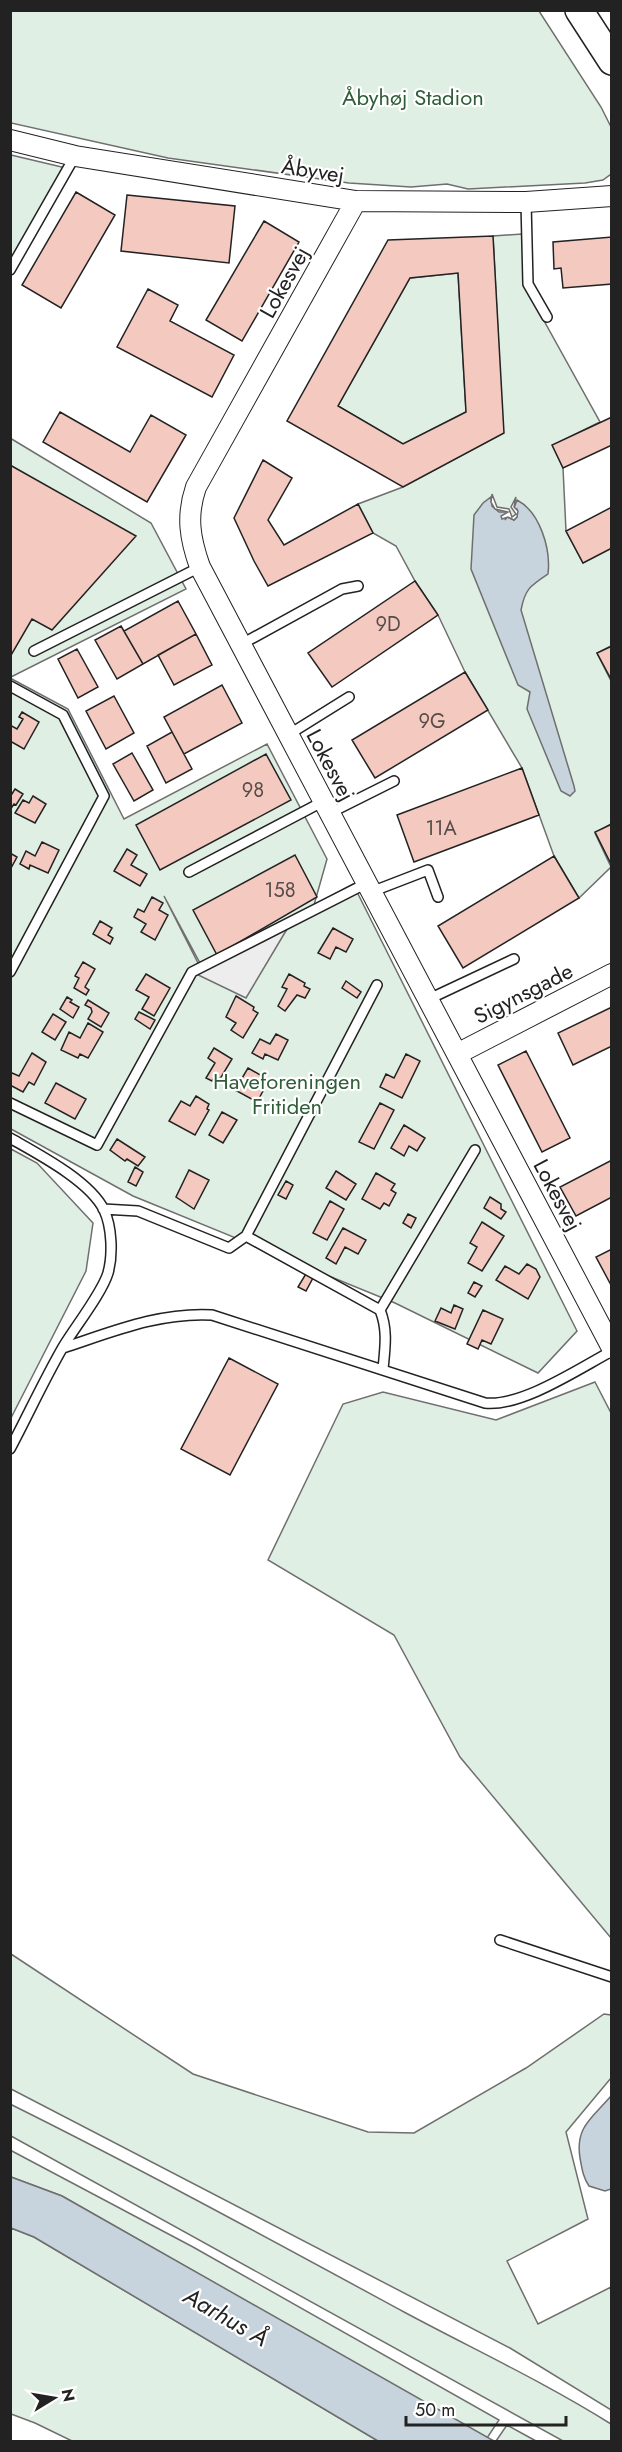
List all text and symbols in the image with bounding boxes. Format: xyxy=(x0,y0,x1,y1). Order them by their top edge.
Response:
park label: Åbyhøj Stadion xyxy=(342,81,484,113)
street label: Åbyvej xyxy=(279,149,347,191)
street label: Lokesvej xyxy=(251,240,317,324)
house number: 9D xyxy=(375,610,401,639)
house number: 9G xyxy=(418,707,446,736)
street label: Lokesvej xyxy=(299,723,363,807)
house number: 98 xyxy=(242,776,264,805)
house number: 11A xyxy=(425,814,457,843)
house number: 158 xyxy=(264,876,296,905)
street label: Sigynsgade xyxy=(468,954,578,1032)
park label: Haveforeningen Fritiden xyxy=(213,1065,361,1122)
street label: Lokesvej xyxy=(526,1153,590,1237)
water label: Aarhus Å xyxy=(176,2278,275,2355)
north arrow xyxy=(24,2368,84,2428)
text: N xyxy=(56,2387,81,2404)
scale bar xyxy=(406,2389,566,2427)
text: 50 m xyxy=(415,2397,455,2423)

